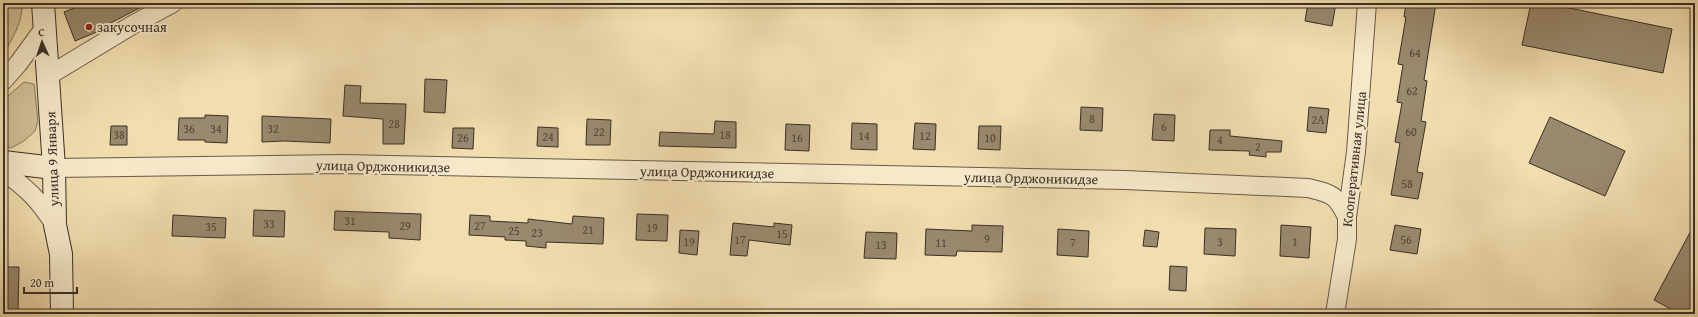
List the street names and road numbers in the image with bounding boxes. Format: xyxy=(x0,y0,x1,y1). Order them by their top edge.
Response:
street label: Кооперативная улица xyxy=(1337,90,1371,228)
street label: улица 9 Января xyxy=(40,111,64,208)
street label: улица Орджоникидзе xyxy=(315,155,451,177)
street label: улица Орджоникидзе xyxy=(639,161,775,183)
street label: улица Орджоникидзе xyxy=(963,167,1099,189)

